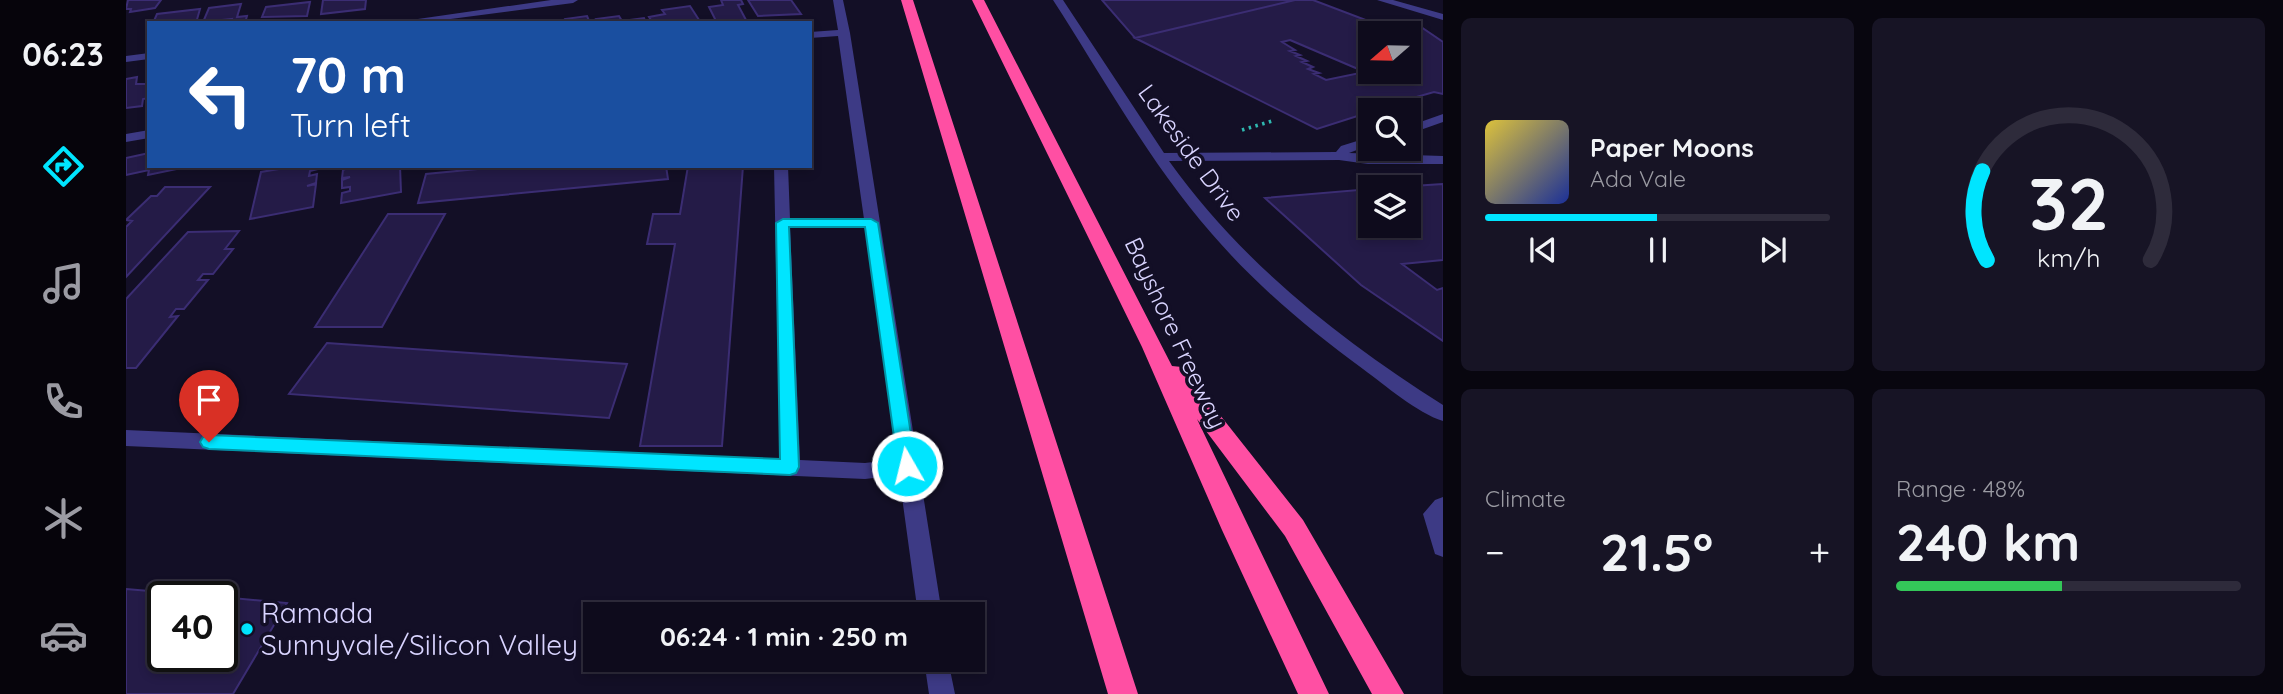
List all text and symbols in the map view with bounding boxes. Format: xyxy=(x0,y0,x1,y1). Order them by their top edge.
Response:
north arrow xyxy=(1358,21,1421,84)
map controls xyxy=(1358,21,1421,238)
text: 06:23 xyxy=(22,34,104,74)
text: 70 m xyxy=(290,44,406,105)
icon: left xyxy=(175,49,266,140)
street label: Lakeside Drive xyxy=(1132,78,1252,227)
button: search xyxy=(1358,98,1421,161)
text: Turn left xyxy=(290,105,411,145)
text: Paper Moons xyxy=(1590,131,1754,164)
icon: directions xyxy=(39,142,88,191)
text: 32 xyxy=(2028,158,2109,249)
text: Ada Vale xyxy=(1590,164,1686,193)
button: layers xyxy=(1358,175,1421,238)
icon: previous xyxy=(1524,231,1562,269)
icon: pause xyxy=(1639,231,1677,269)
icon: next xyxy=(1754,231,1792,269)
street label: Bayshore Freeway xyxy=(1119,232,1233,433)
text: km/h xyxy=(2037,242,2100,273)
icon: music xyxy=(39,259,88,308)
pin xyxy=(179,370,239,442)
icon: phone xyxy=(39,377,88,426)
icon: arrive xyxy=(190,381,228,419)
position arrow xyxy=(870,429,944,503)
text: Range · 48% xyxy=(1896,474,2025,503)
text: Climate xyxy=(1485,484,1566,513)
icon: climate xyxy=(39,494,88,543)
text: 240 km xyxy=(1896,509,2080,574)
text: 21.5° xyxy=(1600,519,1713,584)
text: − xyxy=(1485,528,1505,576)
text: + xyxy=(1809,528,1830,576)
speed limit sign: 40 xyxy=(147,581,238,672)
place label: Ramada Sunnyvale/Silicon Valley xyxy=(261,595,578,662)
icon: car xyxy=(39,611,88,660)
text: 06:24 · 1 min · 250 m xyxy=(660,620,908,653)
marker: Ramada Sunnyvale/Silicon Valley xyxy=(239,621,255,637)

